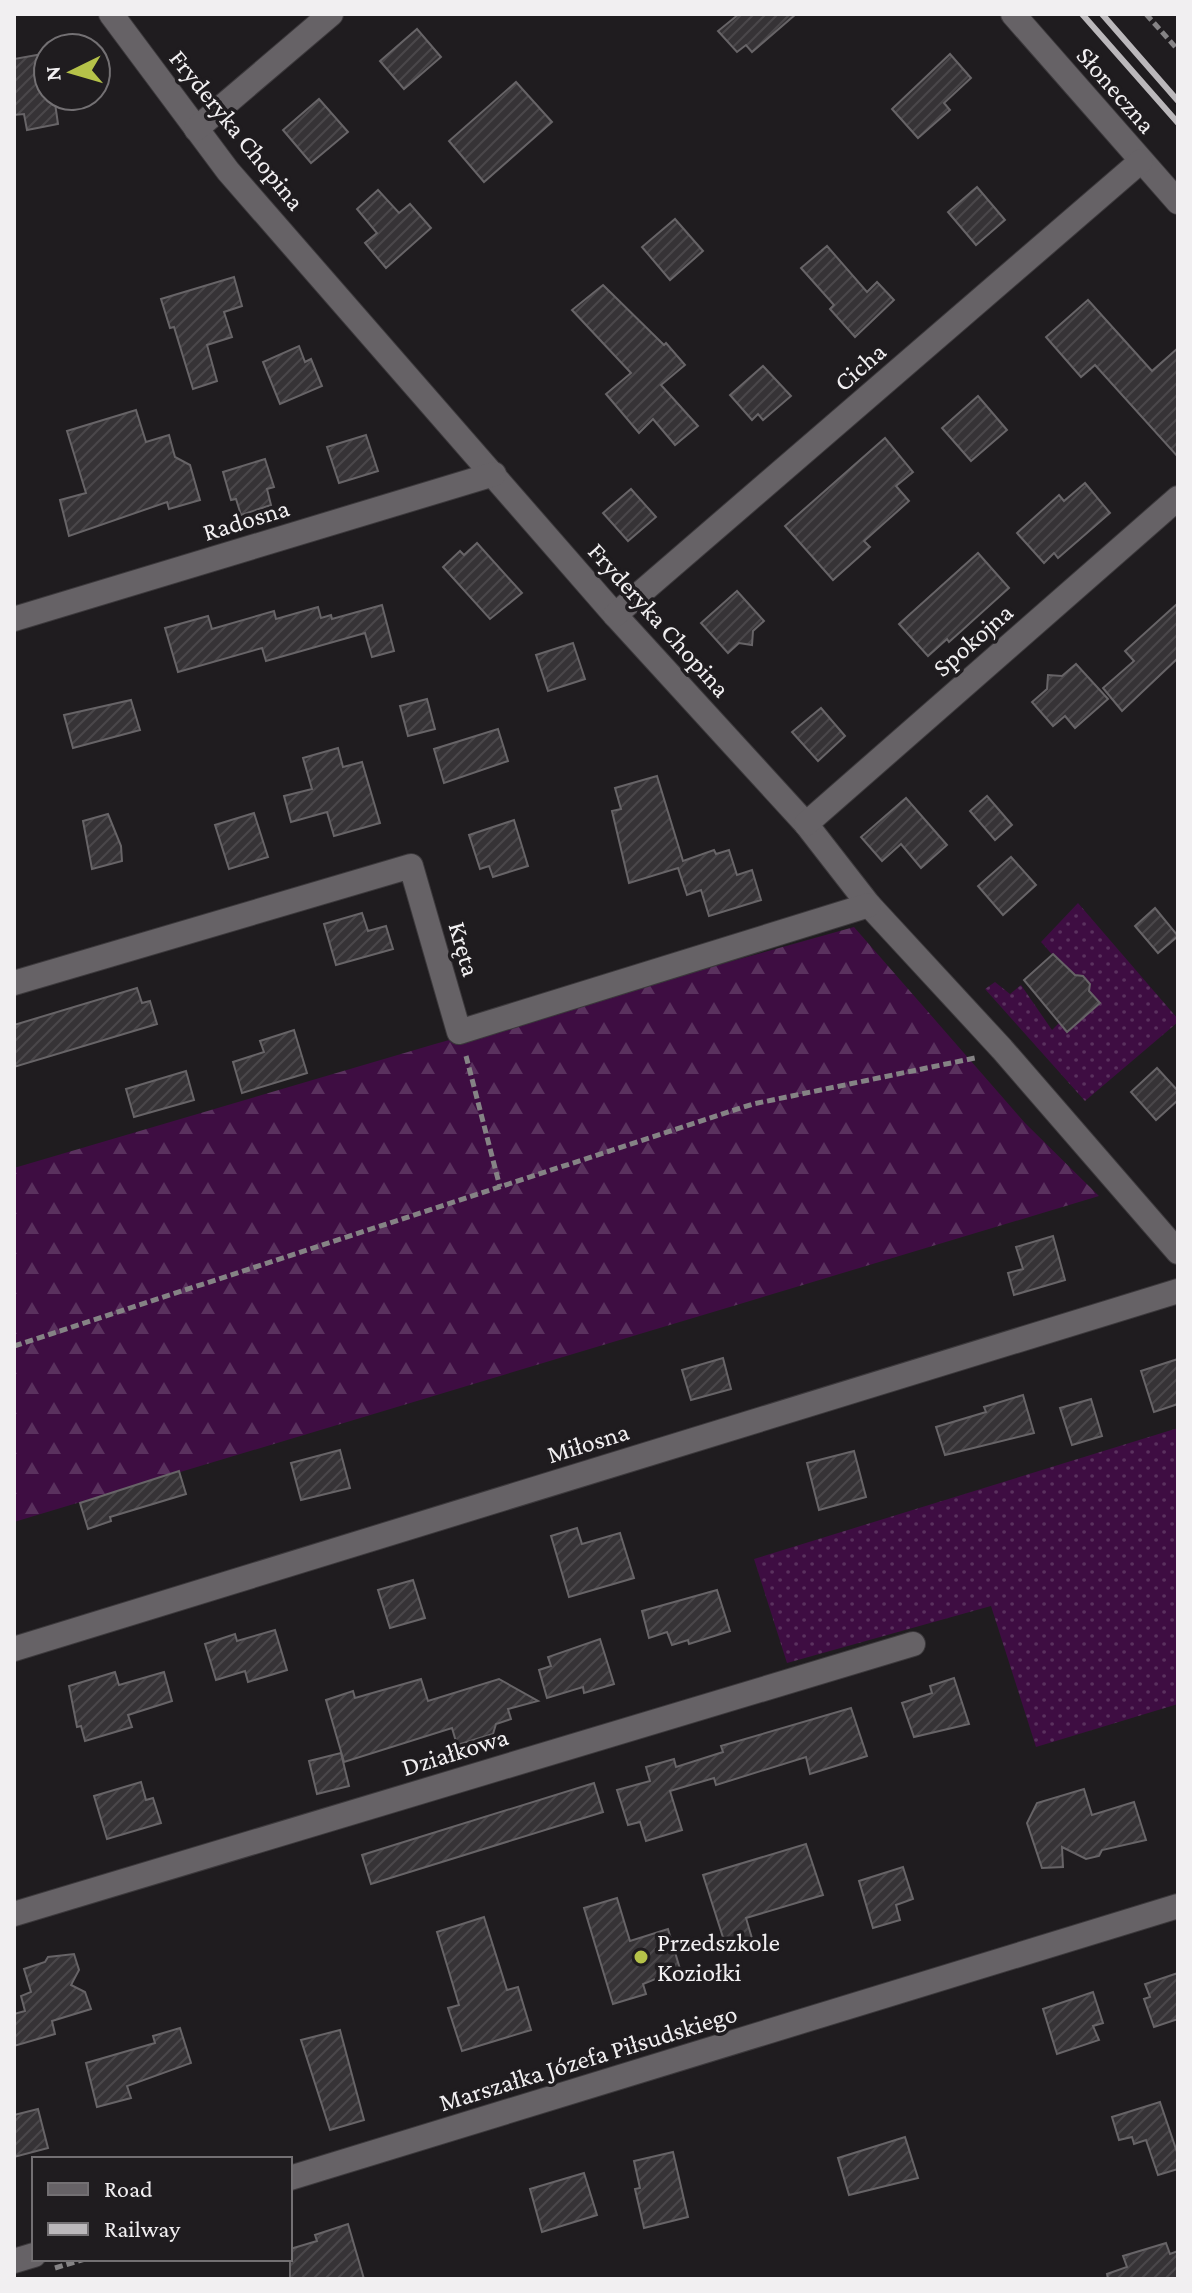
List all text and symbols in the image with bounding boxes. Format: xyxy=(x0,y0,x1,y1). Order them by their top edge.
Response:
north arrow xyxy=(32,32,112,112)
street label: Słoneczna xyxy=(1071,41,1161,139)
street label: Fryderyka Chopina xyxy=(163,44,311,216)
text: N xyxy=(39,65,66,82)
street label: Cicha xyxy=(828,337,892,397)
street label: Radosna xyxy=(199,493,293,547)
street label: Fryderyka Chopina xyxy=(582,537,736,703)
street label: Spokojna xyxy=(927,597,1019,683)
street label: Kręta xyxy=(442,918,486,980)
street label: Miłosna xyxy=(543,1417,633,1469)
street label: Działkowa xyxy=(398,1722,512,1782)
place label: Przedszkole Koziołki xyxy=(657,1928,780,1987)
marker: Przedszkole Koziołki xyxy=(632,1948,650,1966)
street label: Marszałka Józefa Piłsudskiego xyxy=(435,1999,741,2117)
legend xyxy=(32,2157,292,2261)
text: Road xyxy=(104,2175,153,2202)
text: Railway xyxy=(104,2215,181,2242)

